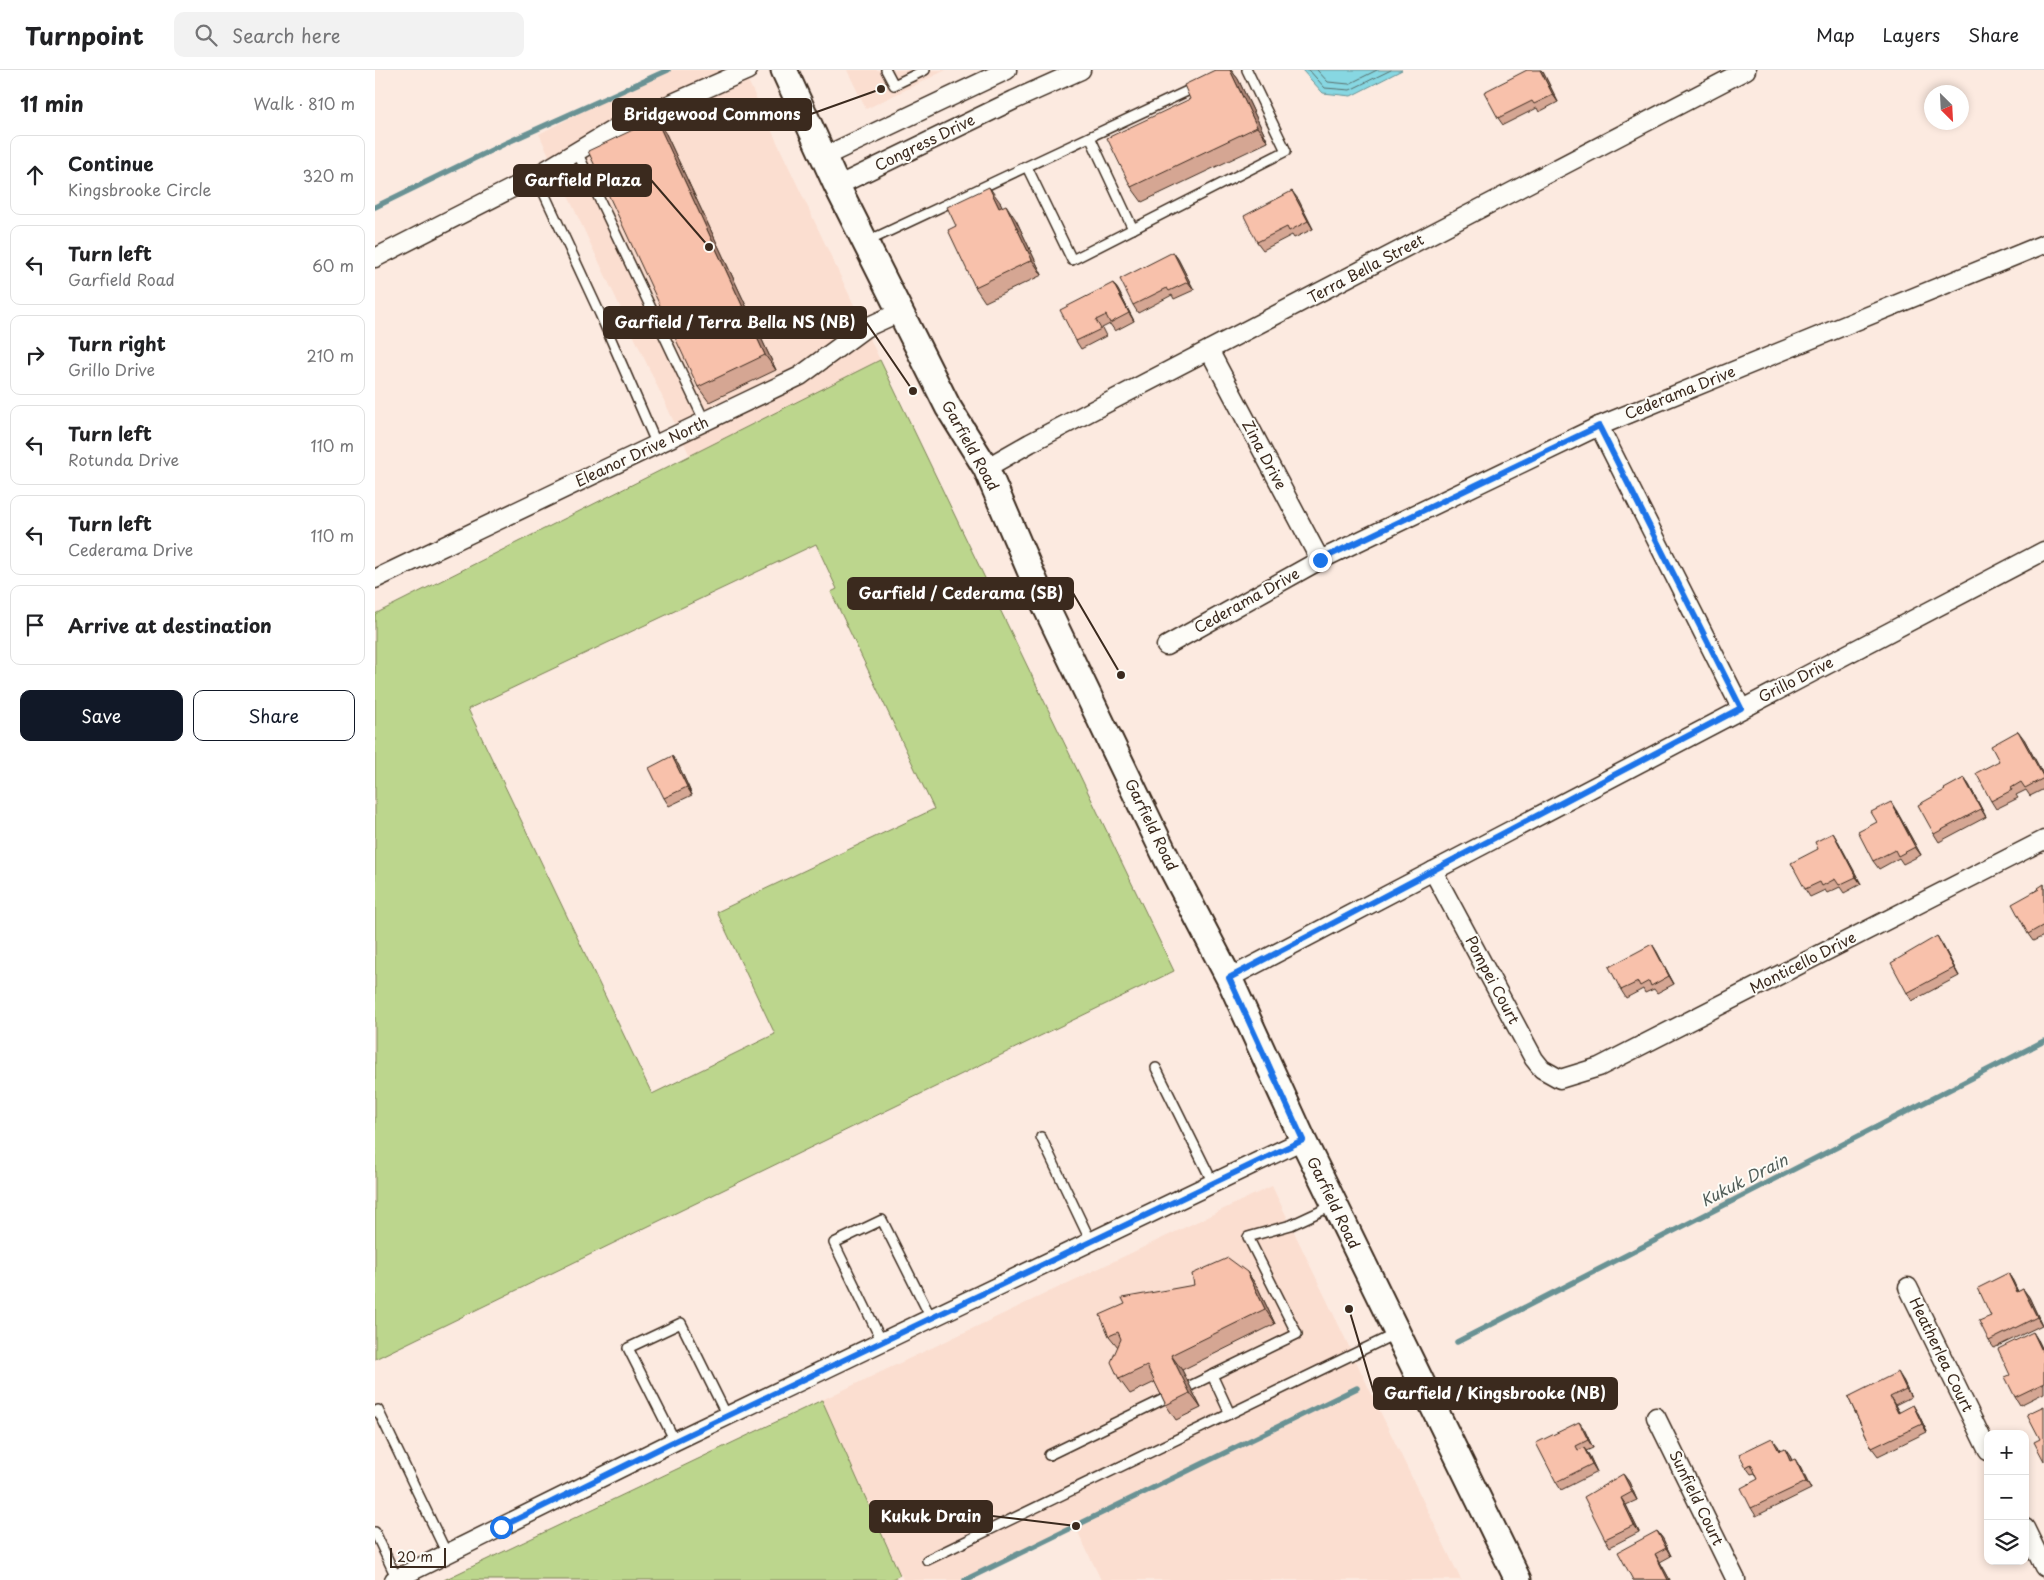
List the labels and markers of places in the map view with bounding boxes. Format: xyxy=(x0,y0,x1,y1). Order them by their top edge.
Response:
callout: Bridgewood Commons xyxy=(613,99,811,130)
callout: Garfield Plaza xyxy=(514,165,651,196)
callout: Garfield / Terra Bella NS (NB) xyxy=(604,307,866,338)
callout: Garfield / Cederama (SB) xyxy=(848,578,1073,609)
callout: Garfield / Kingsbrooke (NB) xyxy=(1374,1378,1617,1409)
callout: Kukuk Drain xyxy=(870,1501,992,1532)

